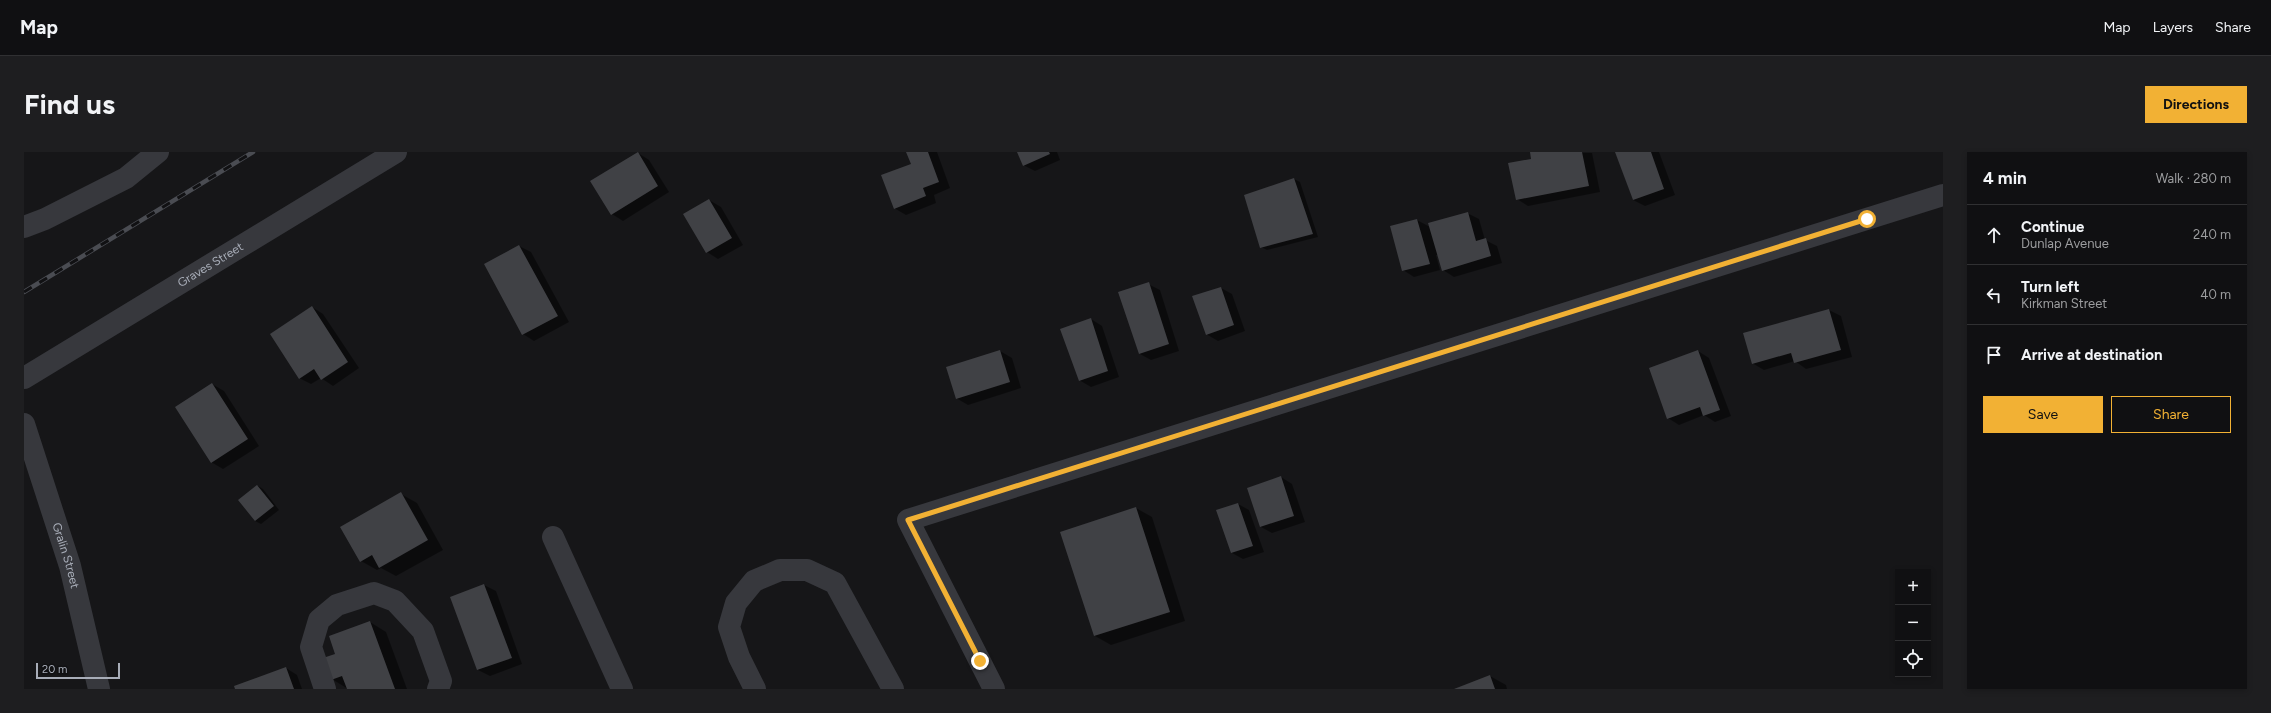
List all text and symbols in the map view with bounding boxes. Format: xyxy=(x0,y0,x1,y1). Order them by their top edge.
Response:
text: Map xyxy=(20,16,58,39)
text: Map xyxy=(2103,19,2131,36)
text: Layers xyxy=(2153,19,2193,36)
text: Share xyxy=(2215,19,2251,36)
button: Directions xyxy=(2145,86,2247,123)
text: Find us xyxy=(24,87,115,121)
text: 4 min xyxy=(1983,168,2027,188)
text: Walk · 280 m xyxy=(2156,171,2231,186)
route start xyxy=(1858,210,1876,228)
text: Continue xyxy=(2021,218,2084,236)
icon: ahead xyxy=(1983,224,2005,246)
text: 240 m xyxy=(2193,227,2231,242)
text: Dunlap Avenue xyxy=(2021,236,2109,251)
street label: Graves Street xyxy=(175,239,246,290)
text: Turn left xyxy=(2021,278,2079,296)
icon: left xyxy=(1983,284,2005,306)
text: 40 m xyxy=(2200,287,2231,302)
text: Kirkman Street xyxy=(2021,296,2107,311)
icon: arrive xyxy=(1983,344,2005,366)
text: Arrive at destination xyxy=(2021,346,2162,364)
button: Save xyxy=(1983,396,2103,433)
button: Share xyxy=(2111,396,2231,433)
street label: Gralin Street xyxy=(49,521,82,590)
map controls xyxy=(1895,569,1931,677)
button: + xyxy=(1895,569,1931,605)
button: − xyxy=(1895,605,1931,641)
button: locate xyxy=(1895,641,1931,677)
route end xyxy=(971,652,989,670)
scale bar xyxy=(36,661,120,680)
text: 20 m xyxy=(42,663,67,676)

